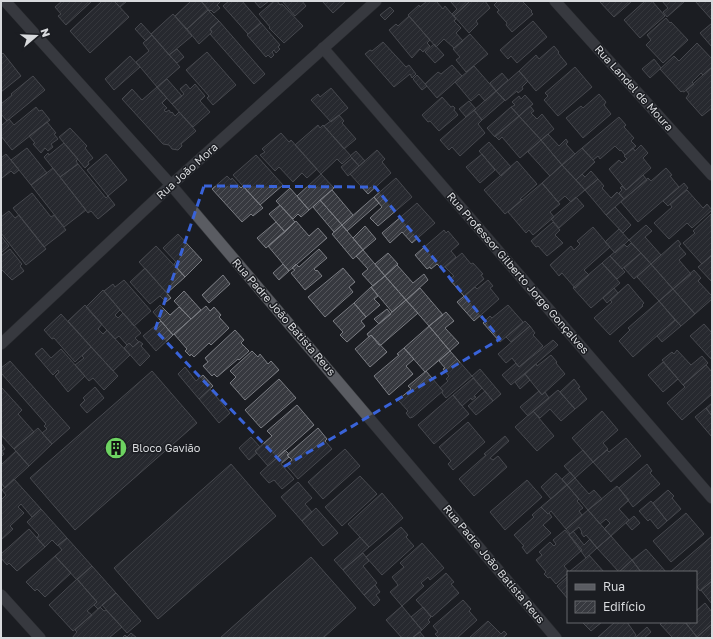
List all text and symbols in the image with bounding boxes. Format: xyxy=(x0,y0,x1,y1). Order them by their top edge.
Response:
north arrow xyxy=(16,16,56,56)
text: N xyxy=(38,27,53,39)
street label: Rua Landel de Moura xyxy=(593,42,676,133)
street label: Rua João Mora xyxy=(153,140,220,201)
street label: Rua Professor Gilberto Jorge Gonçalves xyxy=(445,189,592,356)
street label: Rua Padre João Batista Reus xyxy=(230,256,339,378)
building icon: Bloco Gavião xyxy=(103,435,129,461)
place label: Bloco Gavião xyxy=(132,441,201,454)
street label: Rua Padre João Batista Reus xyxy=(441,502,548,626)
legend xyxy=(567,571,697,623)
text: Rua xyxy=(603,579,625,594)
text: Edifício xyxy=(603,599,645,614)

